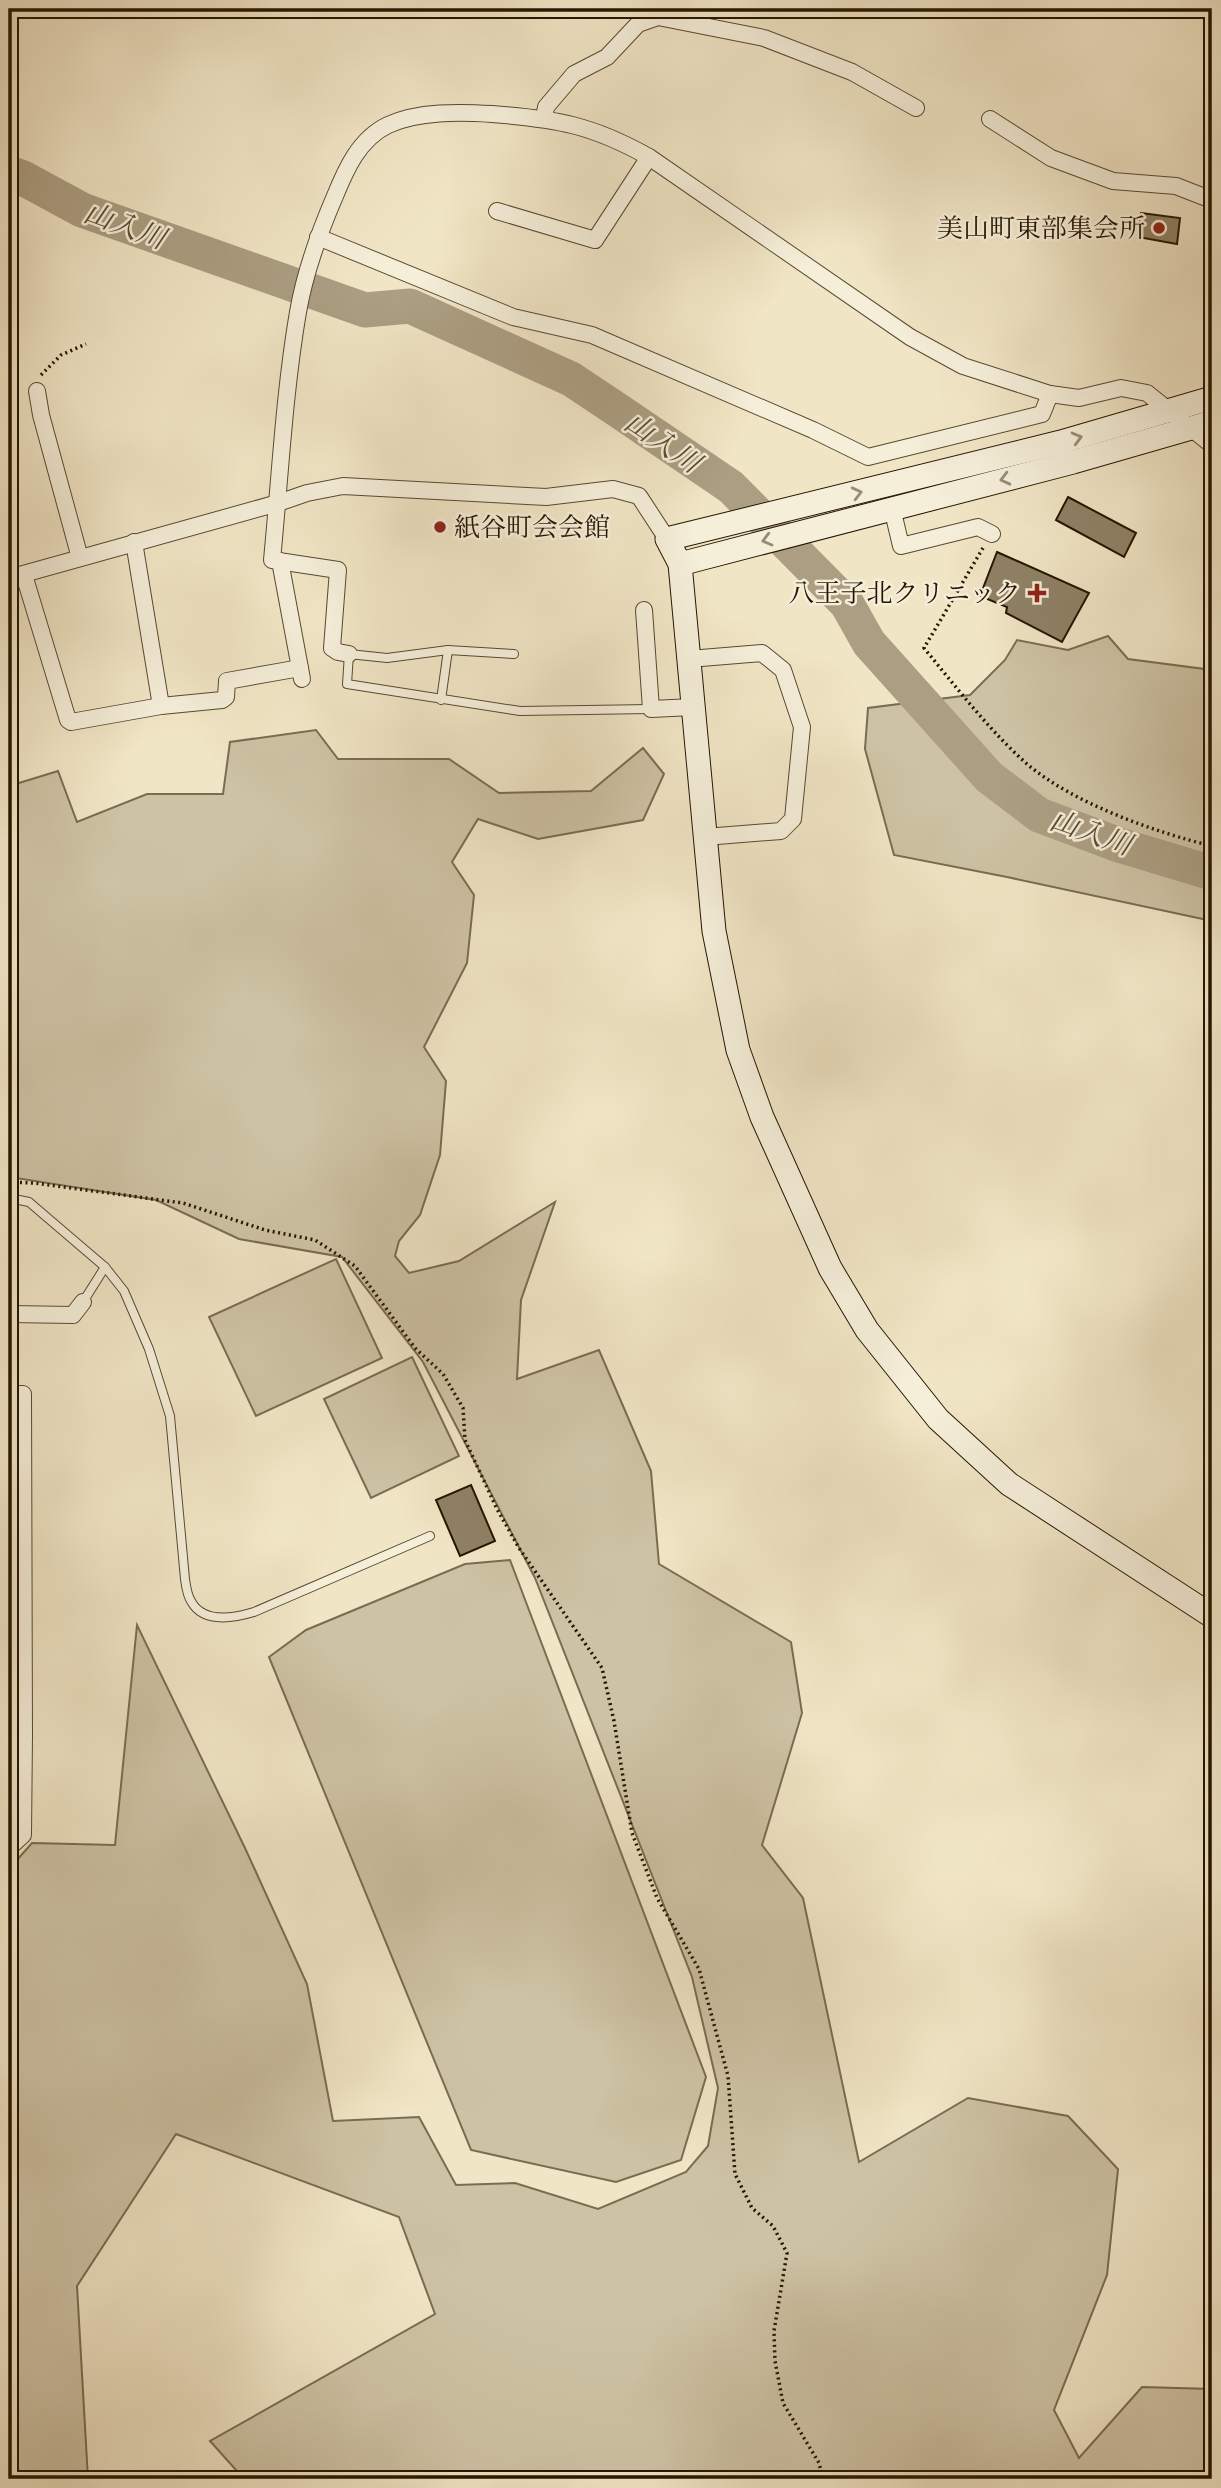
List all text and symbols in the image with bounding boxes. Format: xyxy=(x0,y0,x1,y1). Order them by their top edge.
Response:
water label: 山入川 xyxy=(79,194,173,259)
place label: 美山町東部集会所 xyxy=(937,211,1145,246)
marker: 美山町東部集会所 xyxy=(1151,220,1167,236)
water label: 山入川 xyxy=(617,404,710,484)
one-way arrow xyxy=(1071,431,1083,446)
one-way arrow xyxy=(999,471,1011,485)
one-way arrow xyxy=(851,487,863,501)
place label: 紙谷町会会館 xyxy=(454,510,610,545)
marker: 紙谷町会会館 xyxy=(432,519,448,535)
one-way arrow xyxy=(761,532,773,547)
place label: 八王子北クリニック xyxy=(789,576,1021,611)
marker: 八王子北クリニック xyxy=(1027,583,1047,603)
water label: 山入川 xyxy=(1045,801,1139,866)

